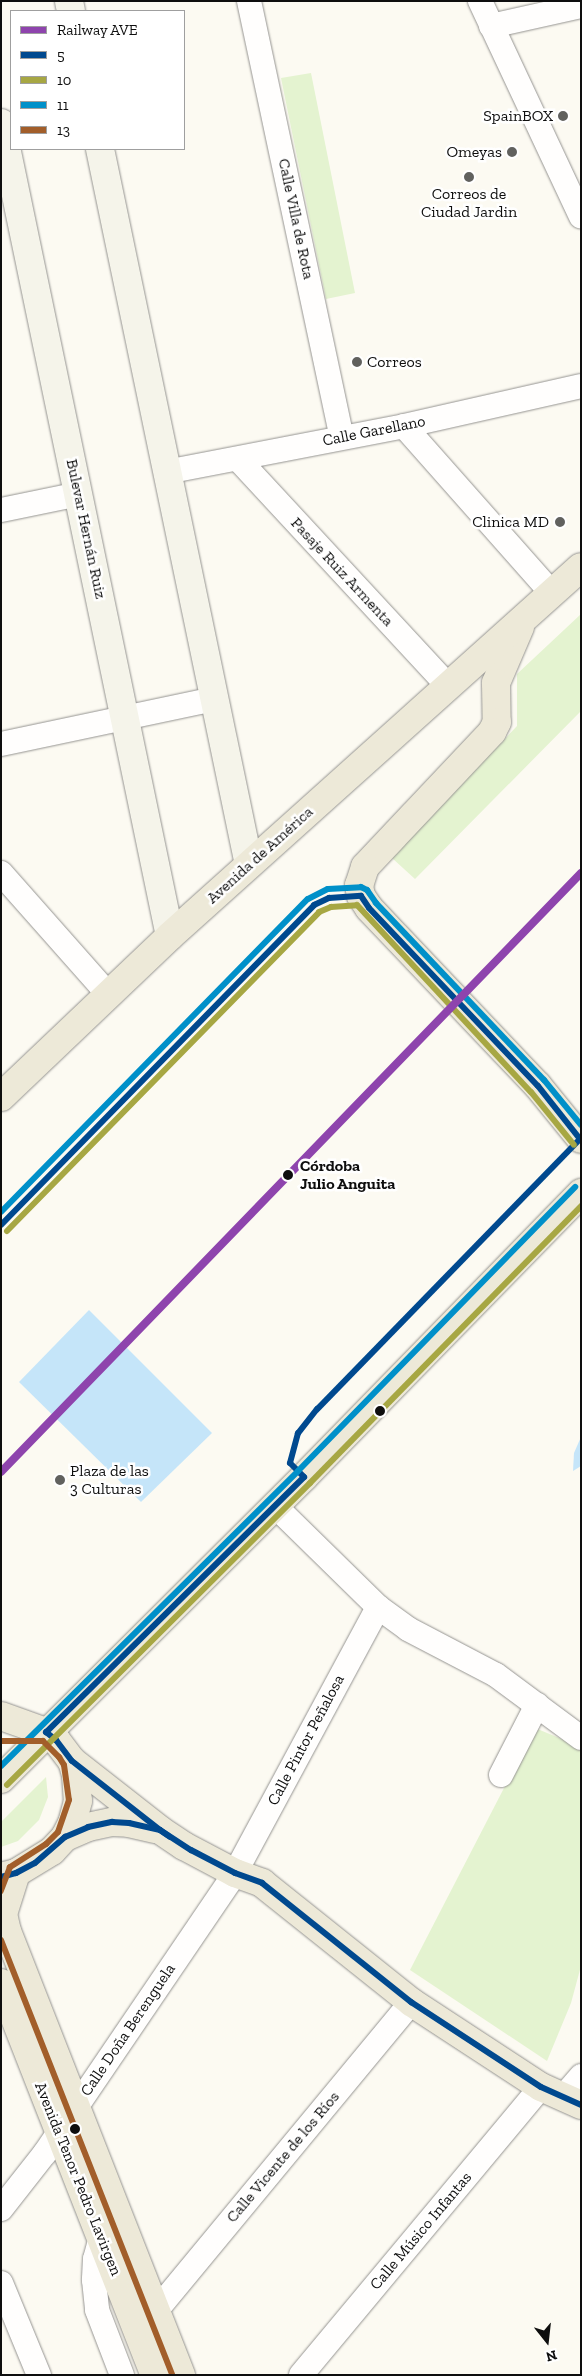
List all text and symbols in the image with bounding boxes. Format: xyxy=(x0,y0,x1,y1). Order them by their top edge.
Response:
legend xyxy=(10,10,185,150)
text: Railway AVE xyxy=(57,21,137,39)
text: 5 xyxy=(57,46,65,64)
text: 10 xyxy=(57,71,71,89)
text: 11 xyxy=(57,96,69,114)
place label: SpainBOX xyxy=(483,106,553,126)
marker: SpainBOX xyxy=(557,110,569,122)
text: 13 xyxy=(57,121,70,139)
place label: Omeyas xyxy=(446,142,502,162)
marker: Omeyas xyxy=(506,146,518,158)
street label: Calle Villa de Rota xyxy=(274,157,318,281)
marker: Correos de Ciudad Jardin xyxy=(463,171,475,183)
place label: Correos de Ciudad Jardin xyxy=(421,184,517,222)
place label: Correos xyxy=(367,352,422,372)
marker: Correos xyxy=(351,356,363,368)
street label: Calle Garellano xyxy=(321,412,427,450)
street label: Bulevar Hernán Ruiz xyxy=(62,457,110,601)
place label: Clinica MD xyxy=(472,512,549,532)
street label: Pasaje Ruiz Armenta xyxy=(286,513,398,631)
marker: Clinica MD xyxy=(553,515,567,529)
street label: Avenida de América xyxy=(203,802,317,908)
place label: Córdoba Julio Anguita xyxy=(300,1156,396,1194)
marker: Córdoba Julio Anguita xyxy=(279,1166,297,1184)
unlabelled marker xyxy=(375,1406,385,1416)
place label: Plaza de las 3 Culturas xyxy=(70,1461,149,1499)
marker: Plaza de las 3 Culturas xyxy=(54,1474,66,1486)
street label: Calle Pintor Peñalosa xyxy=(263,1671,349,1809)
street label: Calle Doña Berenguela xyxy=(77,1960,179,2100)
street label: Avenida Tenor Pedro Lavirgen xyxy=(30,2079,126,2279)
street label: Calle Vicente de los Ríos xyxy=(222,2087,344,2227)
unlabelled marker xyxy=(70,2124,80,2134)
street label: Calle Músico Infantas xyxy=(366,2168,476,2294)
north arrow xyxy=(522,2316,572,2366)
text: N xyxy=(544,2346,559,2366)

